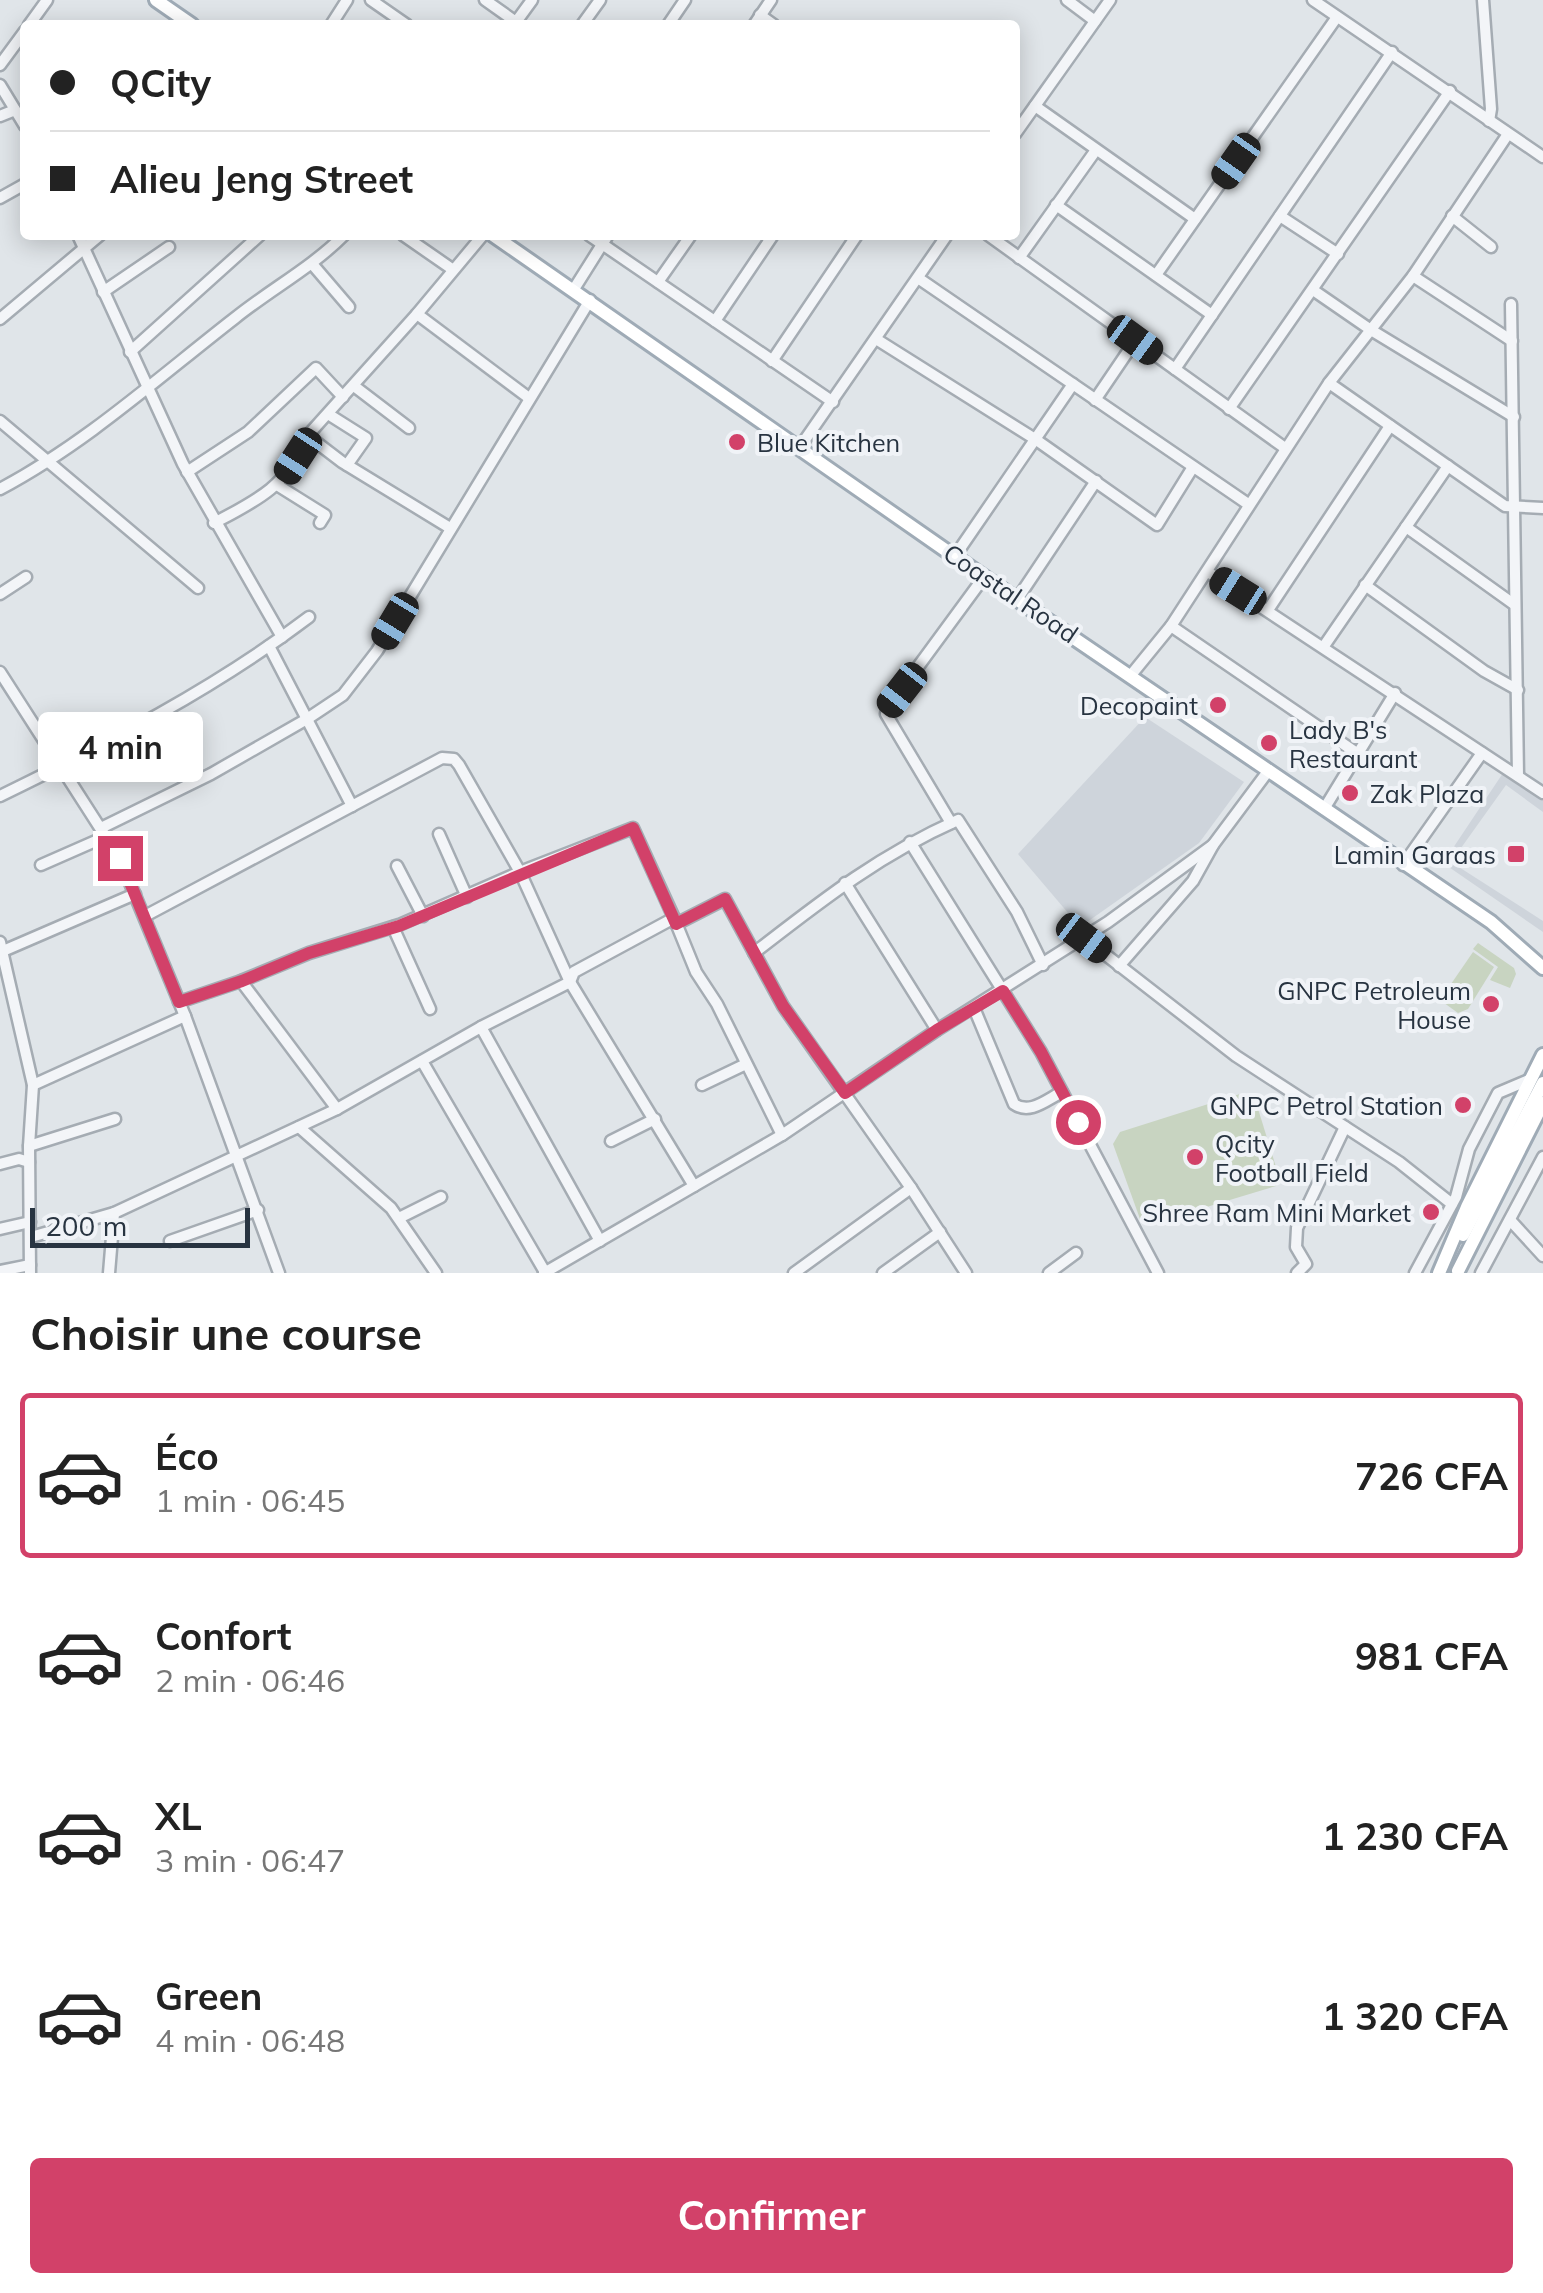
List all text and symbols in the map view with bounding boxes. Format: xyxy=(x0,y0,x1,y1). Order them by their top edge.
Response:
text: QCity xyxy=(110,59,211,107)
car xyxy=(1207,128,1265,194)
text: Alieu Jeng Street xyxy=(110,155,413,203)
car xyxy=(1102,310,1168,370)
car xyxy=(269,423,327,489)
place label: Blue Kitchen xyxy=(757,427,900,458)
marker: Blue Kitchen xyxy=(726,431,748,453)
street label: Coastal Road xyxy=(938,537,1084,649)
car xyxy=(1205,562,1271,620)
car xyxy=(367,588,423,654)
car xyxy=(872,657,932,723)
place label: Decopaint xyxy=(1080,690,1198,721)
marker: Decopaint xyxy=(1207,694,1229,716)
callout: 4 min xyxy=(38,713,202,783)
place label: Lady B's Restaurant xyxy=(1289,714,1418,774)
text: 4 min xyxy=(78,727,163,767)
marker: Lady B's Restaurant xyxy=(1258,732,1280,754)
place label: Zak Plaza xyxy=(1370,778,1484,809)
marker: Zak Plaza xyxy=(1339,782,1361,804)
route end xyxy=(98,836,143,881)
place label: Lamin Garaas xyxy=(1334,839,1496,870)
marker: Lamin Garaas xyxy=(1505,843,1527,865)
car xyxy=(1051,908,1117,968)
place label: GNPC Petroleum House xyxy=(1277,975,1471,1035)
marker: GNPC Petroleum House xyxy=(1480,993,1502,1015)
place label: GNPC Petrol Station xyxy=(1210,1090,1443,1121)
marker: GNPC Petrol Station xyxy=(1452,1094,1474,1116)
route start xyxy=(1056,1100,1101,1145)
place label: Qcity Football Field xyxy=(1215,1128,1369,1188)
marker: Qcity Football Field xyxy=(1184,1146,1206,1168)
place label: Shree Ram Mini Market xyxy=(1142,1197,1411,1228)
marker: Shree Ram Mini Market xyxy=(1420,1201,1442,1223)
scale bar xyxy=(30,1203,250,1248)
text: 200 m xyxy=(45,1208,127,1243)
text: Choisir une course xyxy=(30,1305,422,1361)
icon: car xyxy=(35,1431,125,1521)
text: Éco xyxy=(155,1432,219,1480)
text: 726 CFA xyxy=(1355,1452,1508,1500)
text: 1 min · 06:45 xyxy=(155,1480,345,1520)
icon: car xyxy=(35,1611,125,1701)
text: Confort xyxy=(155,1612,292,1660)
text: 981 CFA xyxy=(1355,1632,1508,1680)
text: 2 min · 06:46 xyxy=(155,1660,345,1700)
icon: car xyxy=(35,1791,125,1881)
text: XL xyxy=(155,1792,202,1840)
text: 1 230 CFA xyxy=(1322,1812,1508,1860)
text: 3 min · 06:47 xyxy=(155,1840,345,1880)
icon: car xyxy=(35,1971,125,2061)
text: Green xyxy=(155,1972,262,2020)
text: 1 320 CFA xyxy=(1322,1992,1508,2040)
text: 4 min · 06:48 xyxy=(155,2020,345,2060)
button: Confirmer xyxy=(30,2158,1513,2273)

